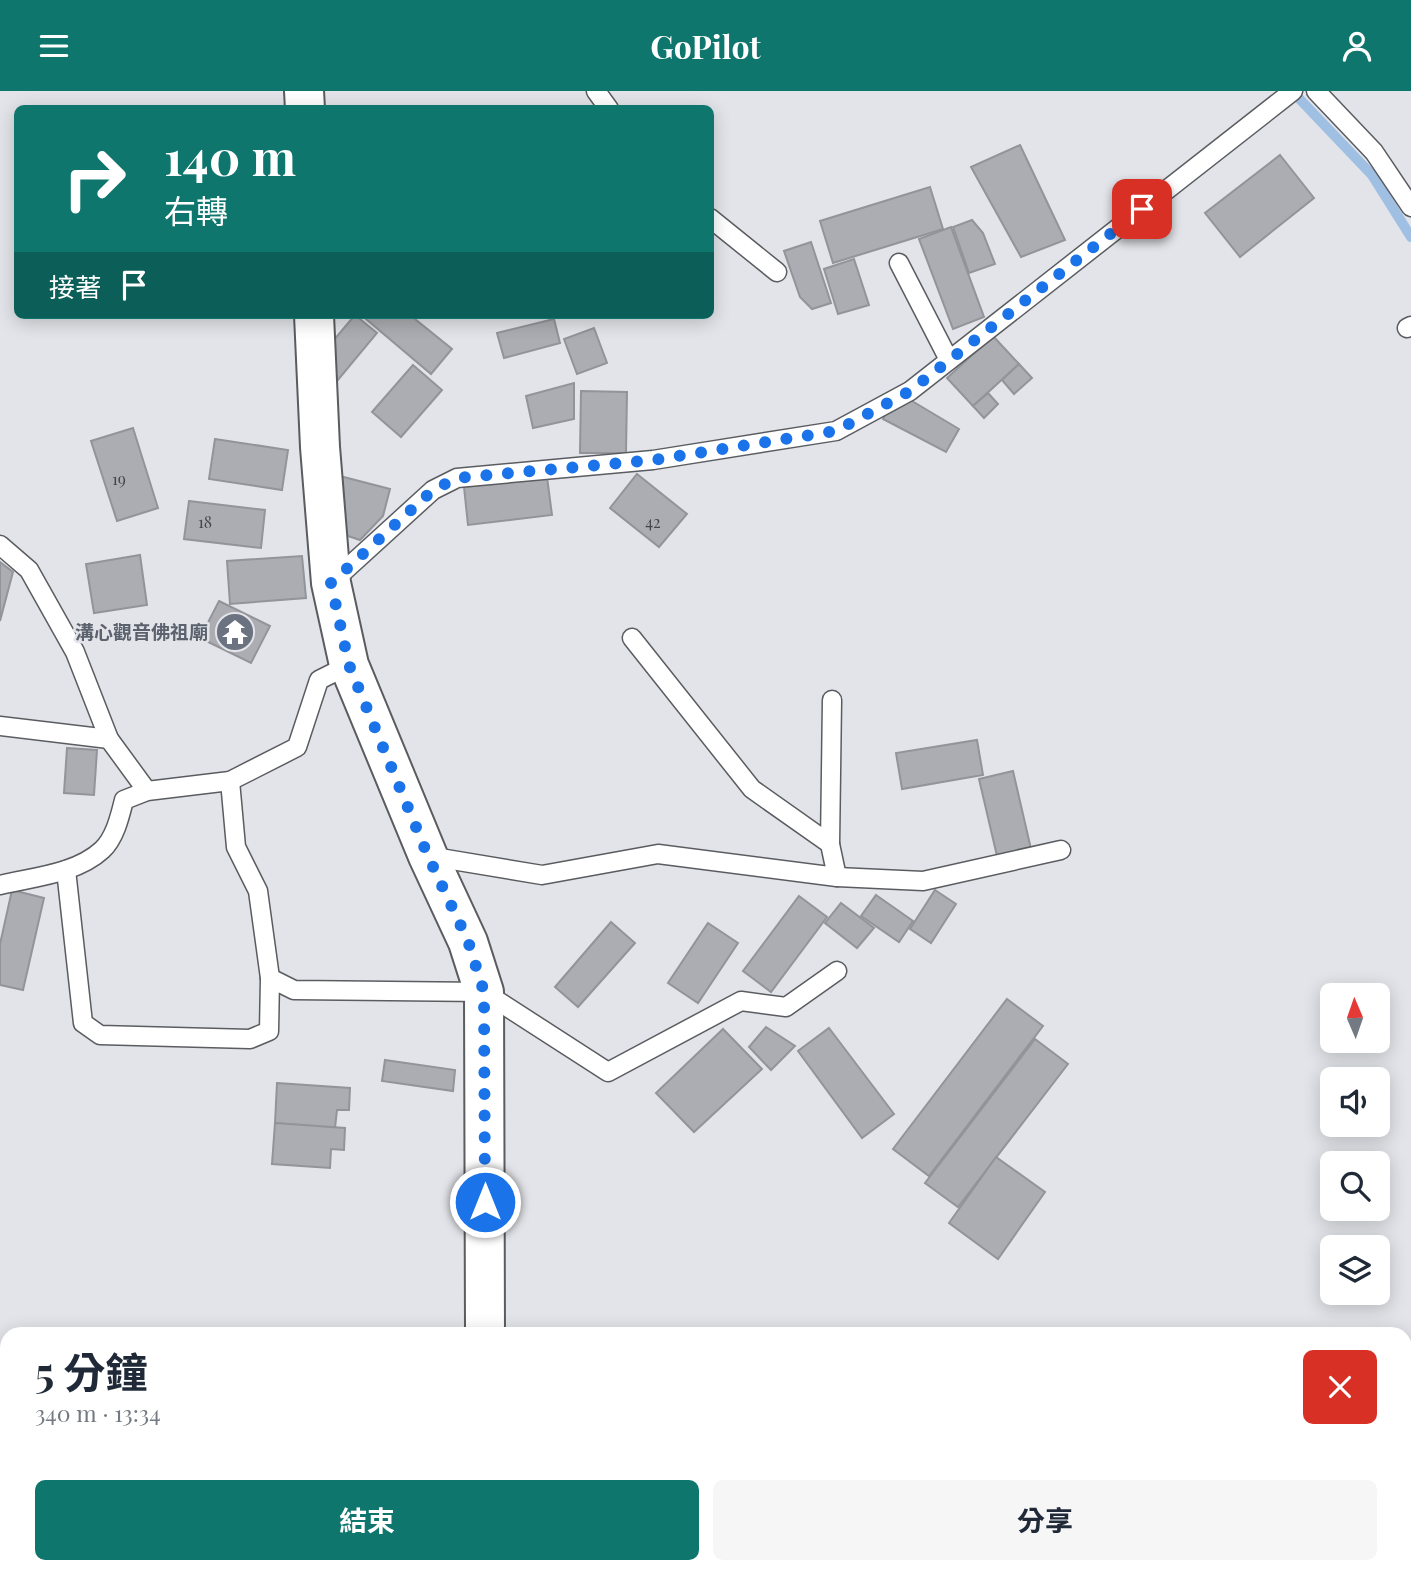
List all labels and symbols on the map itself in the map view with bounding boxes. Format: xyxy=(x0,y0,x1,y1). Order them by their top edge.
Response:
pin xyxy=(1112,179,1172,239)
house number: 19 xyxy=(112,468,126,489)
house number: 18 xyxy=(198,511,212,532)
house number: 42 xyxy=(645,511,661,532)
temple icon: 溝心觀音佛祖廟 xyxy=(214,611,256,653)
place label: 溝心觀音佛祖廟 xyxy=(75,618,208,644)
north arrow xyxy=(1320,983,1390,1053)
position arrow xyxy=(448,1165,522,1239)

